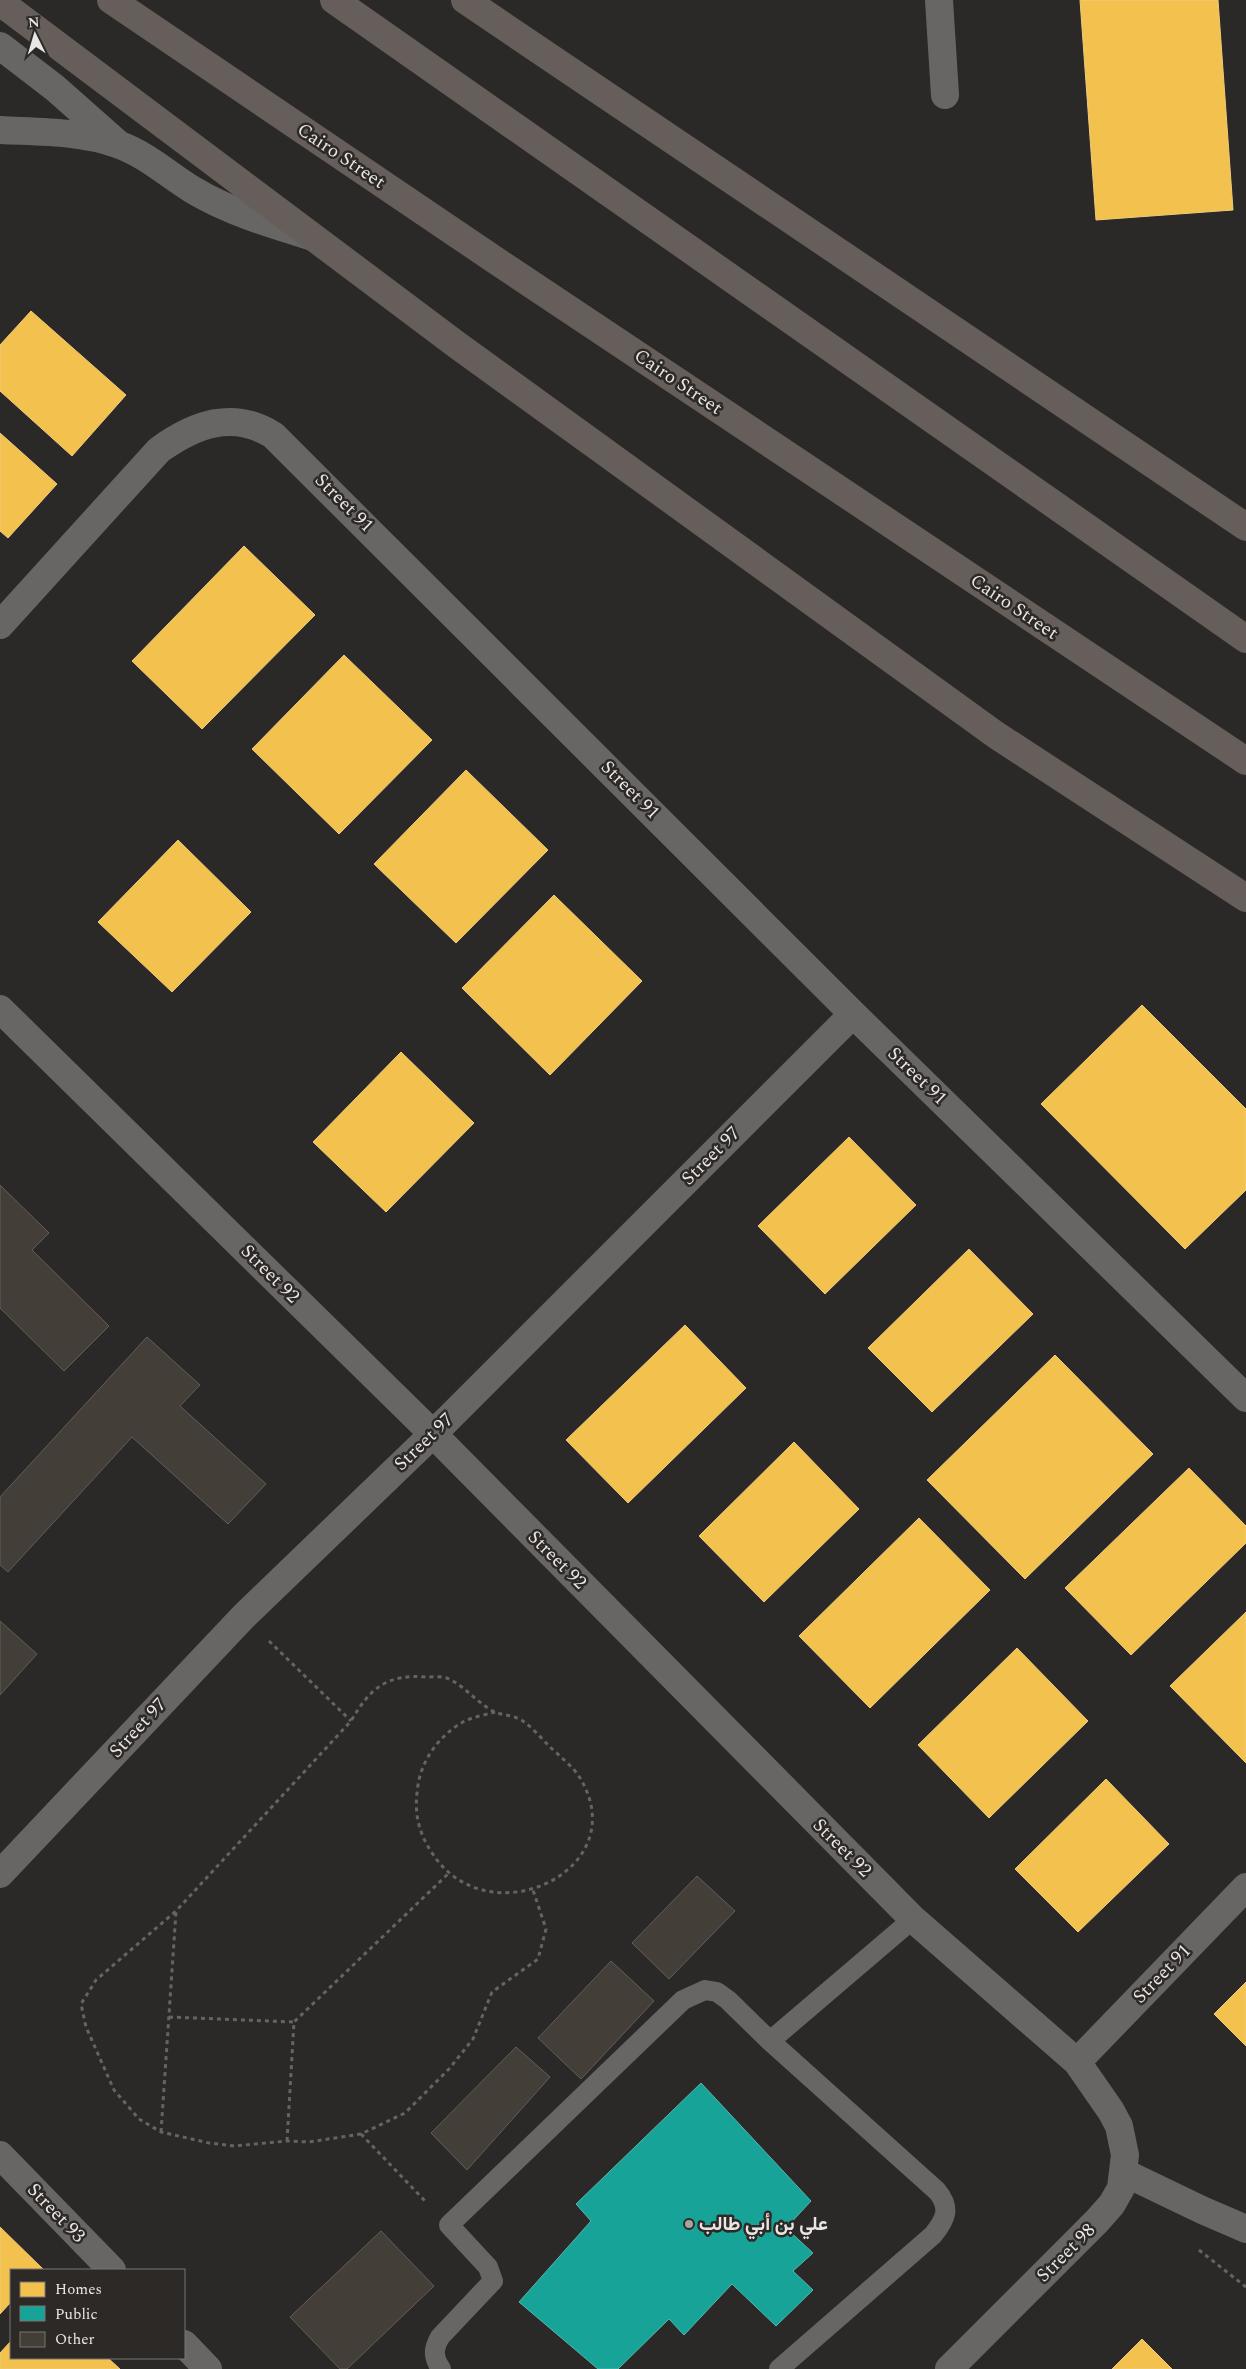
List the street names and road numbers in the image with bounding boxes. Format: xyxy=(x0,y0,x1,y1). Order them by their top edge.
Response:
street label: Cairo Street xyxy=(291,116,391,197)
street label: Cairo Street xyxy=(628,342,728,423)
street label: Street 91 xyxy=(308,467,380,539)
street label: Cairo Street xyxy=(964,567,1064,648)
street label: Street 91 xyxy=(594,754,666,826)
street label: Street 91 xyxy=(880,1040,954,1112)
street label: Street 97 xyxy=(675,1120,747,1192)
street label: Street 92 xyxy=(234,1238,306,1310)
street label: Street 97 xyxy=(387,1406,461,1478)
street label: Street 92 xyxy=(521,1524,593,1596)
street label: Street 97 xyxy=(102,1691,174,1765)
street label: Street 92 xyxy=(806,1812,878,1884)
street label: Street 91 xyxy=(1126,1937,1198,2011)
street label: Street 93 xyxy=(20,2176,92,2250)
street label: Street 98 xyxy=(1030,2217,1102,2289)

